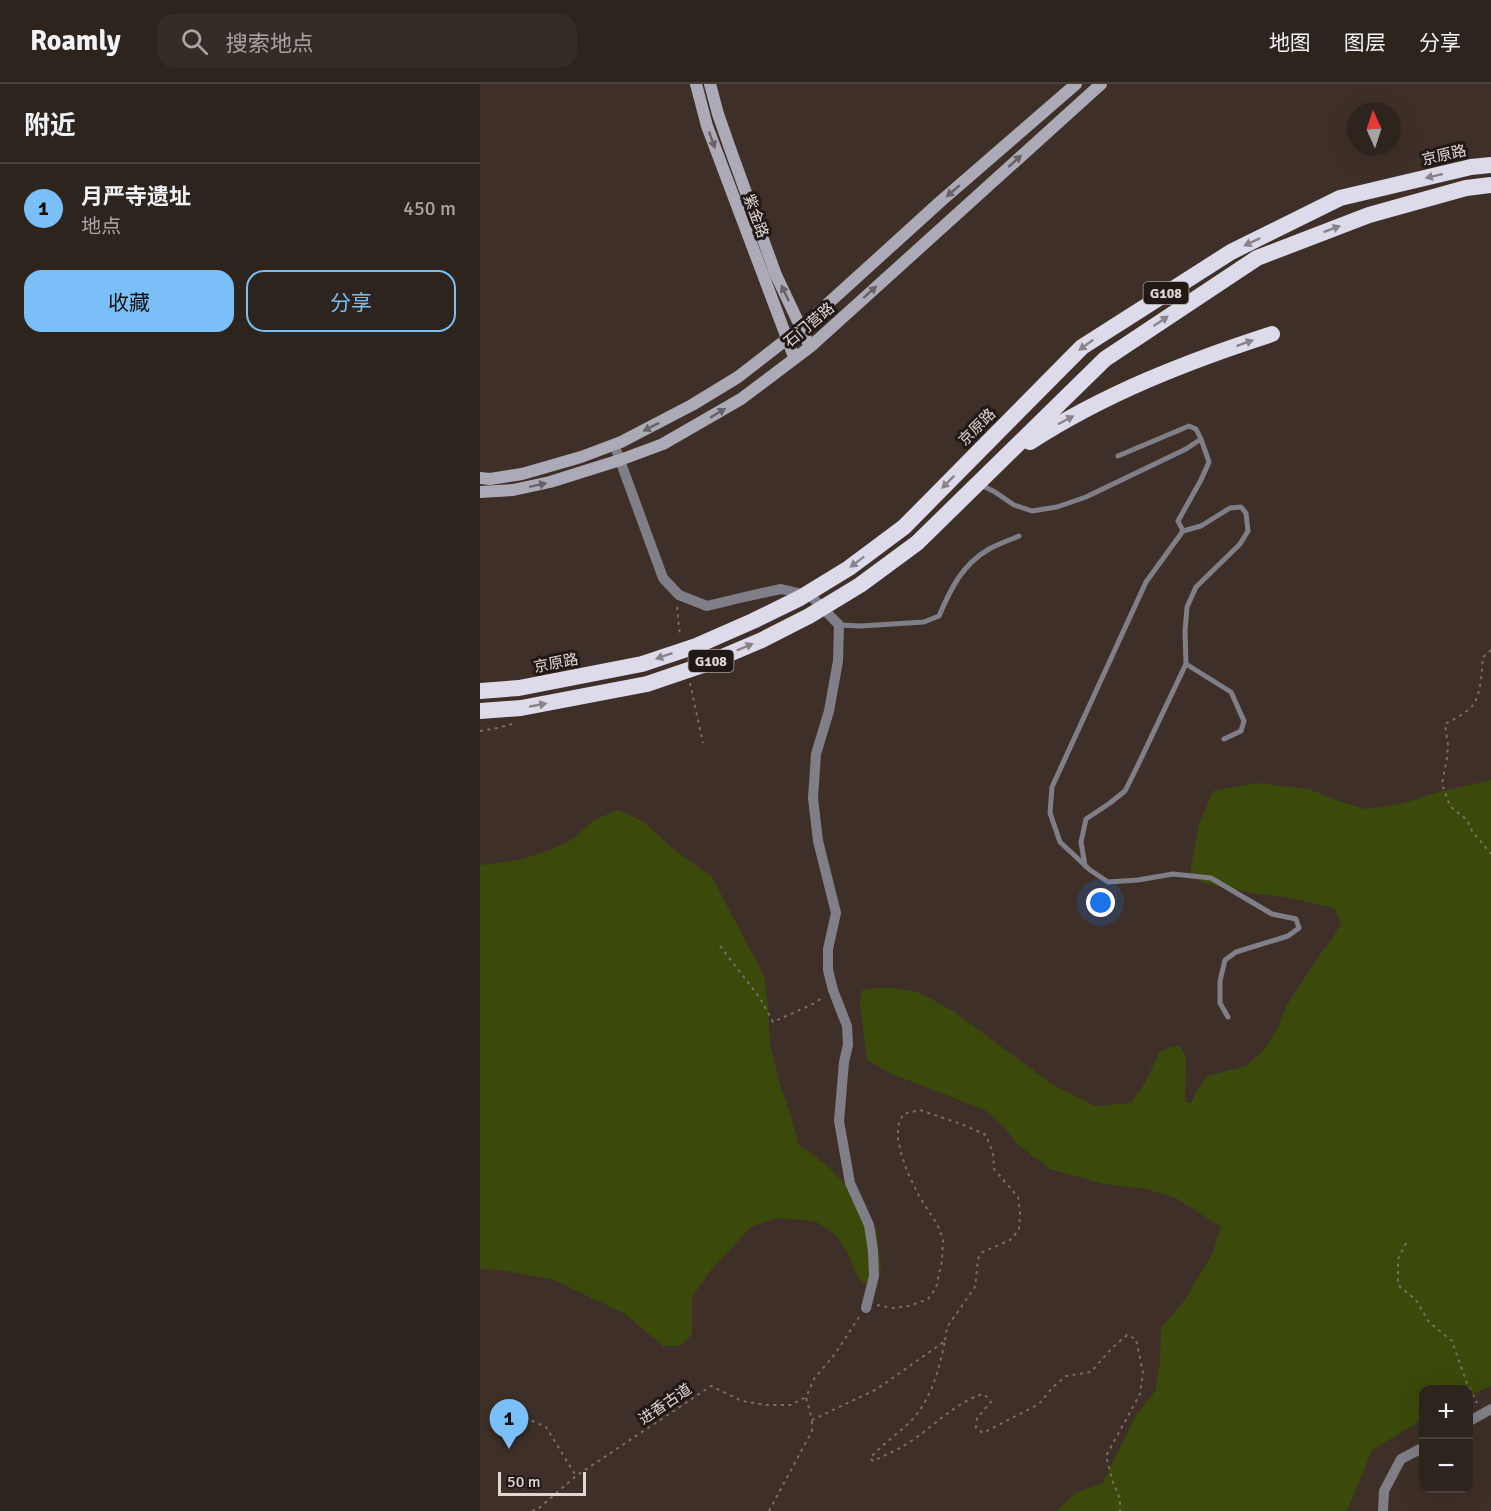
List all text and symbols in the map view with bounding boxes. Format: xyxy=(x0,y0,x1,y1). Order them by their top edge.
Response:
search box xyxy=(157,14,577,68)
text: Roamly xyxy=(30,24,121,58)
icon: search xyxy=(178,25,211,58)
text: 搜索地点 xyxy=(226,30,314,57)
text: 地图 xyxy=(1269,30,1311,56)
text: 图层 xyxy=(1344,30,1386,56)
text: 分享 xyxy=(1419,30,1461,56)
north arrow xyxy=(1347,102,1401,156)
text: 附近 xyxy=(24,110,76,142)
one-way arrow xyxy=(708,131,717,149)
street label: 京原路 xyxy=(1420,141,1468,169)
one-way arrow xyxy=(1007,155,1022,168)
one-way arrow xyxy=(1424,171,1443,181)
text: 月严寺遗址 xyxy=(81,183,191,210)
one-way arrow xyxy=(945,184,960,198)
street label: 紫金路 xyxy=(740,192,772,240)
text: 1 xyxy=(38,196,49,221)
text: 450 m xyxy=(403,196,456,221)
text: 地点 xyxy=(81,214,121,239)
one-way arrow xyxy=(1323,224,1341,233)
one-way arrow xyxy=(1243,237,1260,246)
button: 收藏 xyxy=(24,270,234,332)
button: 分享 xyxy=(246,270,456,332)
road number: G108 xyxy=(1144,282,1188,304)
one-way arrow xyxy=(781,285,790,302)
one-way arrow xyxy=(863,285,878,299)
street label: 石门营路 xyxy=(780,299,838,351)
one-way arrow xyxy=(1153,316,1170,327)
one-way arrow xyxy=(1236,337,1254,347)
one-way arrow xyxy=(1079,339,1095,351)
street label: 京原路 xyxy=(955,405,999,449)
one-way arrow xyxy=(710,407,726,418)
one-way arrow xyxy=(1058,415,1075,425)
one-way arrow xyxy=(643,422,660,431)
one-way arrow xyxy=(942,475,956,489)
one-way arrow xyxy=(529,479,547,489)
one-way arrow xyxy=(850,556,866,568)
one-way arrow xyxy=(737,642,755,652)
street label: 京原路 xyxy=(532,650,580,676)
road number: G108 xyxy=(688,650,734,672)
one-way arrow xyxy=(655,652,673,662)
one-way arrow xyxy=(529,700,548,709)
your location xyxy=(1086,888,1115,917)
street label: 进香古道 xyxy=(635,1380,695,1428)
map controls xyxy=(1419,1385,1473,1493)
button: + xyxy=(1419,1385,1473,1439)
pin: 1 xyxy=(489,1400,528,1449)
button: − xyxy=(1419,1439,1473,1493)
scale bar xyxy=(498,1469,586,1496)
text: 50 m xyxy=(507,1472,541,1492)

